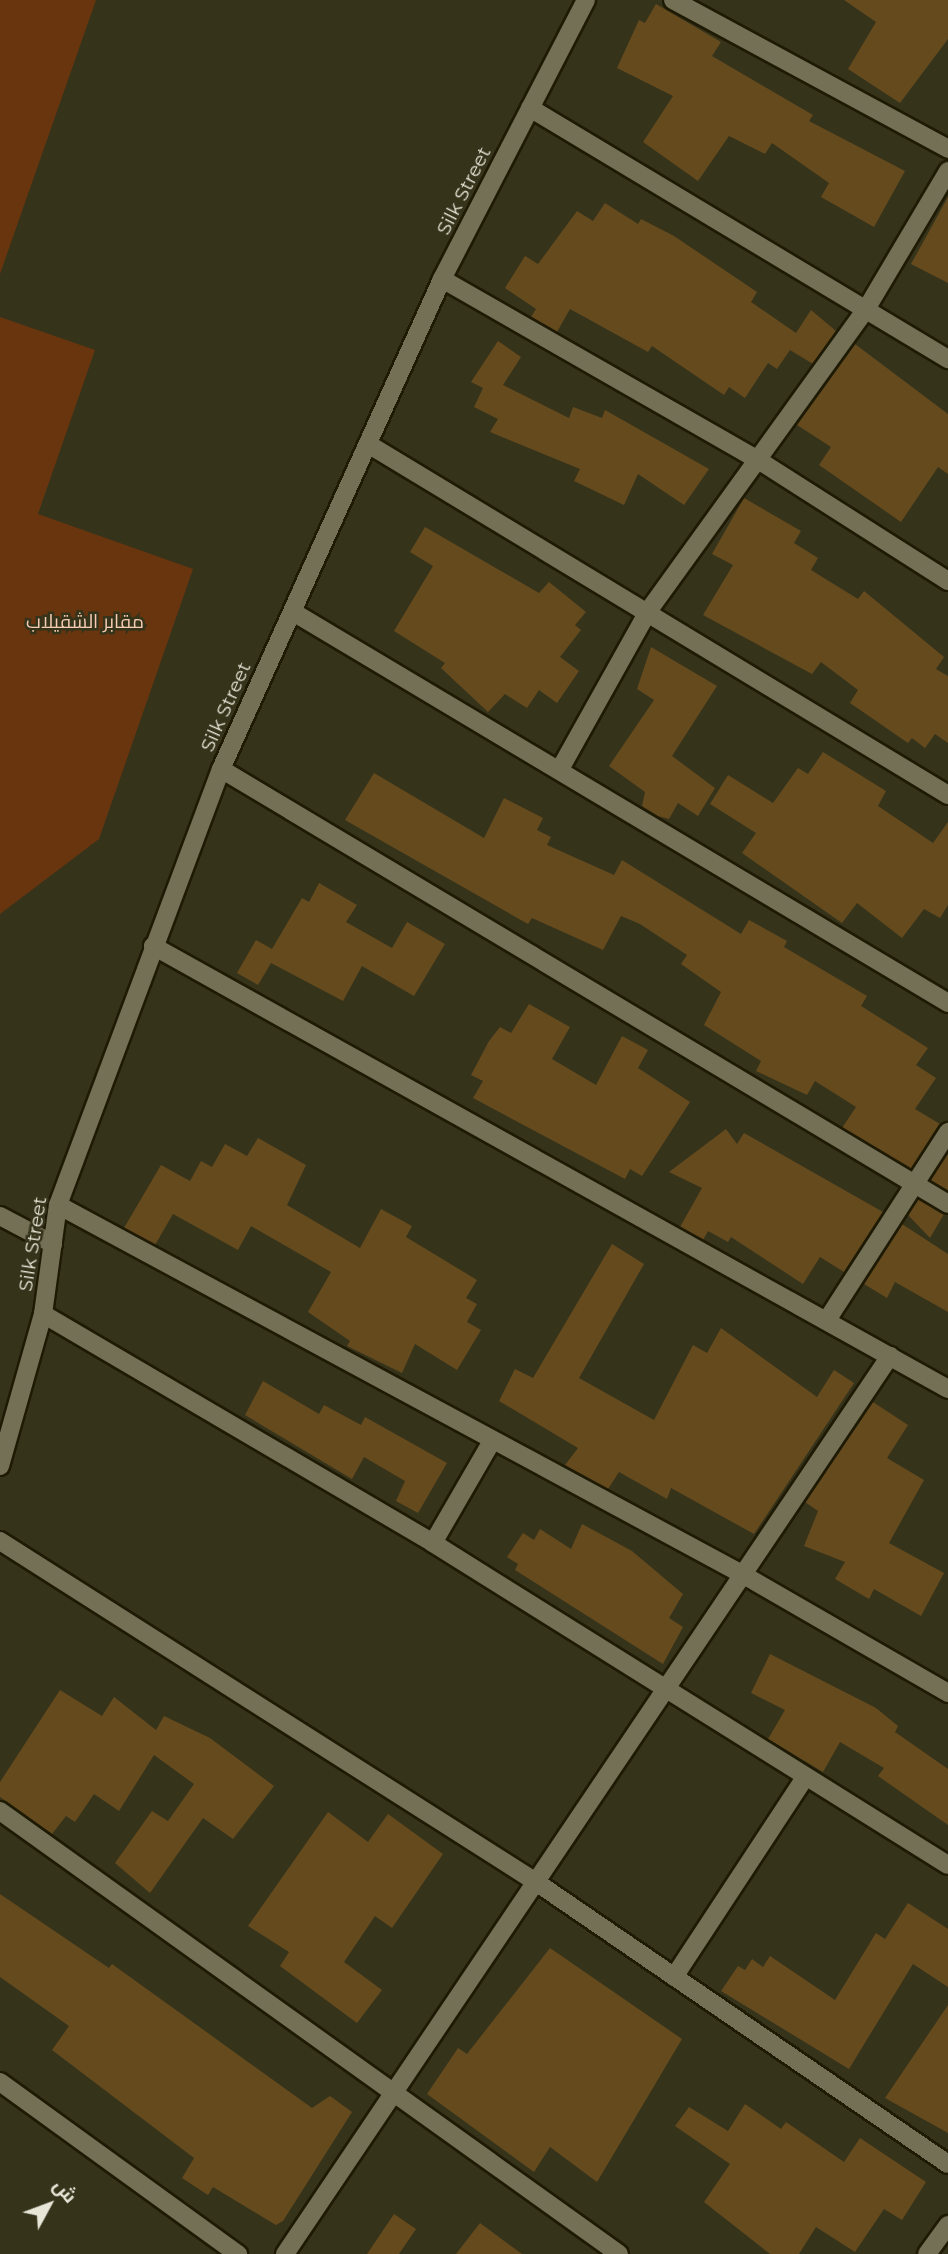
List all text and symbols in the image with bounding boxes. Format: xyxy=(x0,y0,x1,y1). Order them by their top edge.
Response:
street label: Silk Street xyxy=(432,143,496,239)
park label: مقابر الشقيلاب xyxy=(26,611,144,633)
street label: Silk Street xyxy=(196,659,256,755)
street label: Silk Street xyxy=(14,1195,52,1293)
north arrow xyxy=(14,2170,84,2240)
text: ش xyxy=(49,2174,82,2208)

